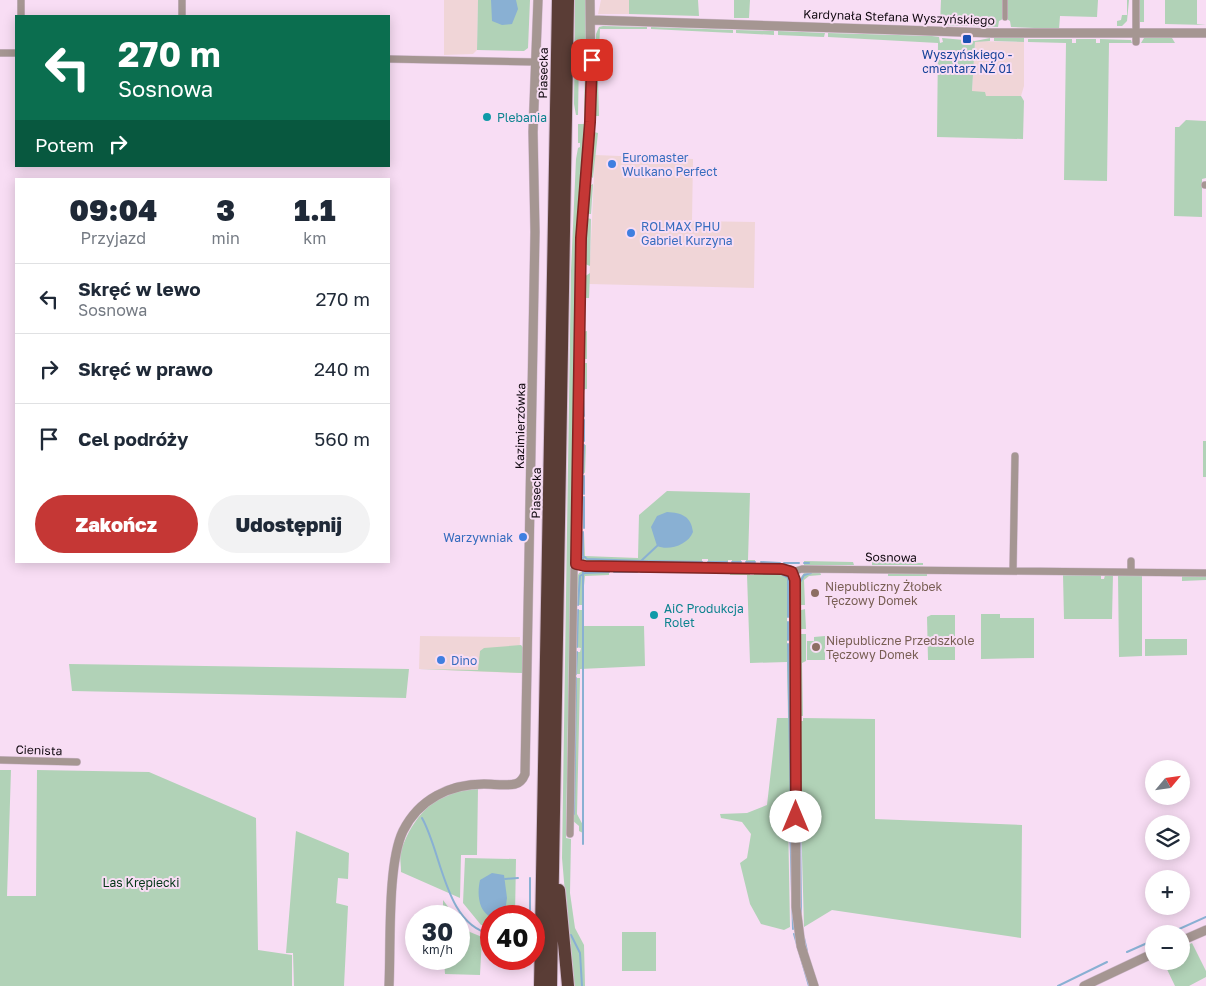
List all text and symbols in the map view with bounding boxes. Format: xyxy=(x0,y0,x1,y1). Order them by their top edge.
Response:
street label: Kardynała Stefana Wyszyńskiego xyxy=(803,6,995,28)
text: 270 m xyxy=(118,33,221,75)
marker: Wyszyńskiego - cmentarz NŻ 01 xyxy=(961,33,973,45)
icon: left xyxy=(35,35,100,100)
pin xyxy=(571,39,613,81)
icon: arrive xyxy=(578,46,606,74)
street label: Piasecka xyxy=(535,47,551,99)
place label: Wyszyńskiego - cmentarz NŻ 01 xyxy=(922,47,1013,76)
text: Sosnowa xyxy=(118,75,213,102)
place label: Plebania xyxy=(497,110,547,125)
marker: Plebania xyxy=(481,111,493,123)
icon: right xyxy=(104,130,132,158)
text: Potem xyxy=(35,133,94,156)
place label: Euromaster Wulkano Perfect xyxy=(622,150,718,179)
marker: Euromaster Wulkano Perfect xyxy=(606,158,618,170)
text: 09:04 xyxy=(69,192,157,228)
text: 3 xyxy=(216,192,235,228)
text: 1.1 xyxy=(294,192,336,228)
place label: ROLMAX PHU Gabriel Kurzyna xyxy=(641,219,733,248)
marker: ROLMAX PHU Gabriel Kurzyna xyxy=(625,227,637,239)
text: Przyjazd xyxy=(81,228,146,248)
text: min xyxy=(212,228,240,248)
text: km xyxy=(303,228,327,248)
text: Skręć w lewo xyxy=(78,277,201,300)
icon: left xyxy=(35,285,63,313)
text: 270 m xyxy=(316,287,370,310)
text: Sosnowa xyxy=(78,300,147,320)
icon: right xyxy=(35,355,63,383)
text: Skręć w prawo xyxy=(78,357,213,380)
text: 240 m xyxy=(314,357,370,380)
street label: Kazimierzówka xyxy=(512,383,528,469)
icon: arrive xyxy=(35,425,63,453)
text: Cel podróży xyxy=(78,427,188,450)
text: 560 m xyxy=(314,427,370,450)
street label: Piasecka xyxy=(528,467,544,519)
button: Zakończ xyxy=(35,495,198,553)
button: Udostępnij xyxy=(208,495,370,553)
place label: Warzywniak xyxy=(443,530,513,545)
marker: Warzywniak xyxy=(517,531,529,543)
street label: Sosnowa xyxy=(865,549,917,565)
place label: Niepubliczny Żłobek Tęczowy Domek xyxy=(825,579,942,608)
marker: Niepubliczny Żłobek Tęczowy Domek xyxy=(809,587,821,599)
place label: AiC Produkcja Rolet xyxy=(664,601,744,630)
marker: AiC Produkcja Rolet xyxy=(648,609,660,621)
place label: Niepubliczne Przedszkole Tęczowy Domek xyxy=(826,633,974,662)
marker: Niepubliczne Przedszkole Tęczowy Domek xyxy=(810,641,822,653)
place label: Dino xyxy=(451,653,477,668)
marker: Dino xyxy=(435,654,447,666)
street label: Cienista xyxy=(15,742,63,758)
north arrow xyxy=(1145,760,1190,805)
map controls xyxy=(1145,760,1190,970)
position arrow xyxy=(769,790,821,842)
button: layers xyxy=(1145,815,1190,860)
button: + xyxy=(1145,870,1190,915)
park label: Las Krępiecki xyxy=(103,875,180,890)
speed limit sign: 40 xyxy=(480,905,545,970)
text: 30 xyxy=(422,916,453,947)
button: − xyxy=(1145,925,1190,970)
text: km/h xyxy=(422,942,453,957)

